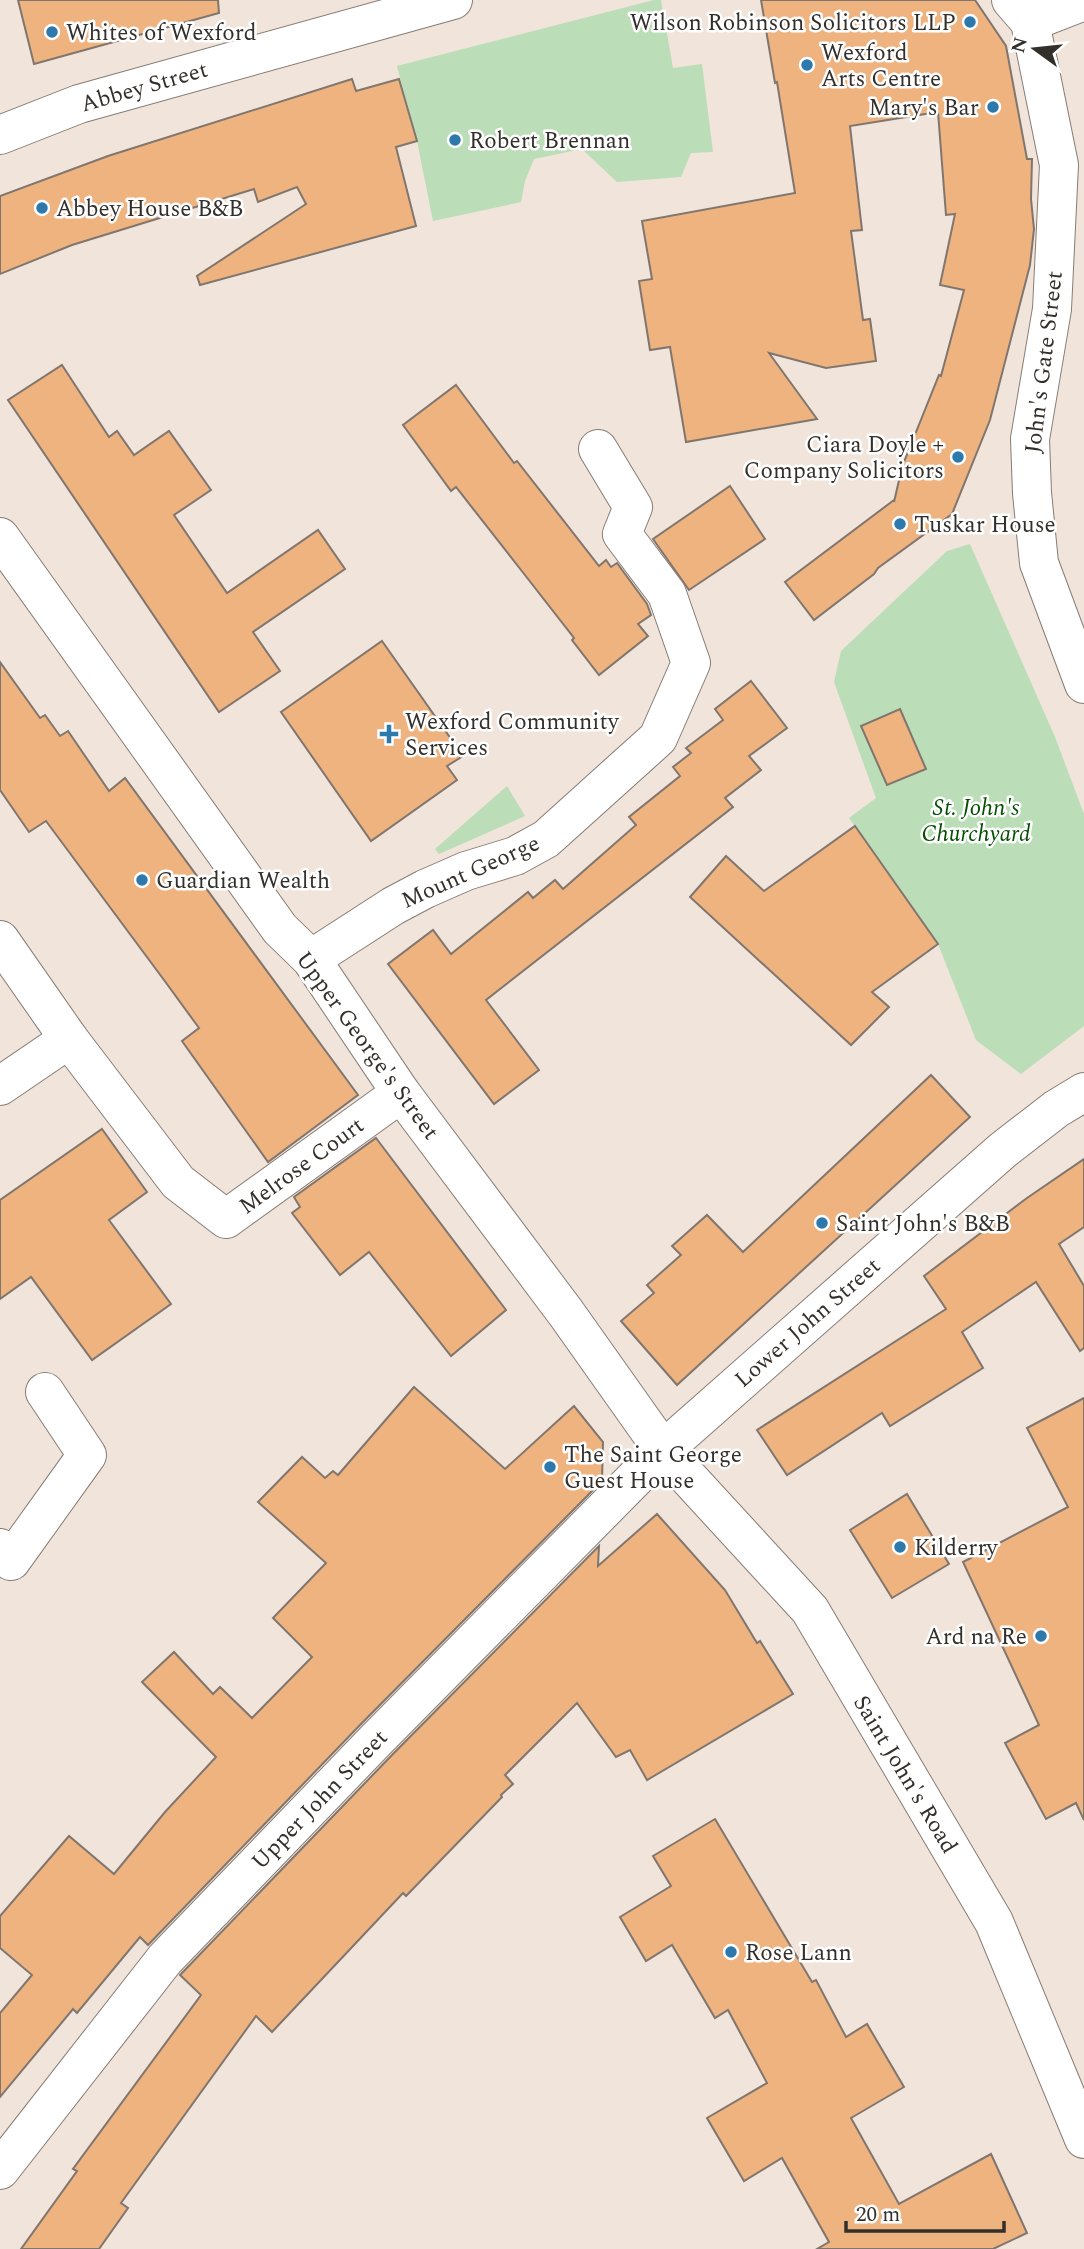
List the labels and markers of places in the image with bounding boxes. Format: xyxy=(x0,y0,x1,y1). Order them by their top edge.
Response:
place label: Wilson Robinson Solicitors LLP xyxy=(630,6,956,41)
marker: Wilson Robinson Solicitors LLP xyxy=(962,14,978,30)
place label: Whites of Wexford xyxy=(66,16,257,51)
marker: Whites of Wexford xyxy=(44,24,60,40)
place label: Wexford Arts Centre xyxy=(821,36,941,97)
marker: Wexford Arts Centre xyxy=(799,57,815,73)
place label: Mary's Bar xyxy=(869,91,979,126)
marker: Mary's Bar xyxy=(985,99,1001,115)
place label: Robert Brennan xyxy=(469,124,630,159)
marker: Robert Brennan xyxy=(447,132,463,148)
place label: Abbey House B&B xyxy=(56,192,244,227)
marker: Abbey House B&B xyxy=(34,200,50,216)
place label: Ciara Doyle + Company Solicitors xyxy=(744,428,944,489)
marker: Ciara Doyle + Company Solicitors xyxy=(950,449,966,465)
place label: Tuskar House xyxy=(914,508,1056,543)
marker: Tuskar House xyxy=(892,516,908,532)
place label: Wexford Community Services xyxy=(405,705,620,766)
marker: Wexford Community Services xyxy=(379,724,399,744)
place label: Guardian Wealth xyxy=(156,864,330,899)
marker: Guardian Wealth xyxy=(134,872,150,888)
place label: Saint John's B&B xyxy=(836,1207,1010,1242)
marker: Saint John's B&B xyxy=(814,1215,830,1231)
place label: The Saint George Guest House xyxy=(564,1438,742,1499)
marker: The Saint George Guest House xyxy=(542,1459,558,1475)
place label: Kilderry xyxy=(914,1531,999,1566)
marker: Kilderry xyxy=(892,1539,908,1555)
place label: Ard na Re xyxy=(925,1620,1027,1655)
marker: Ard na Re xyxy=(1033,1628,1049,1644)
place label: Rose Lann xyxy=(745,1936,852,1971)
marker: Rose Lann xyxy=(723,1944,739,1960)

